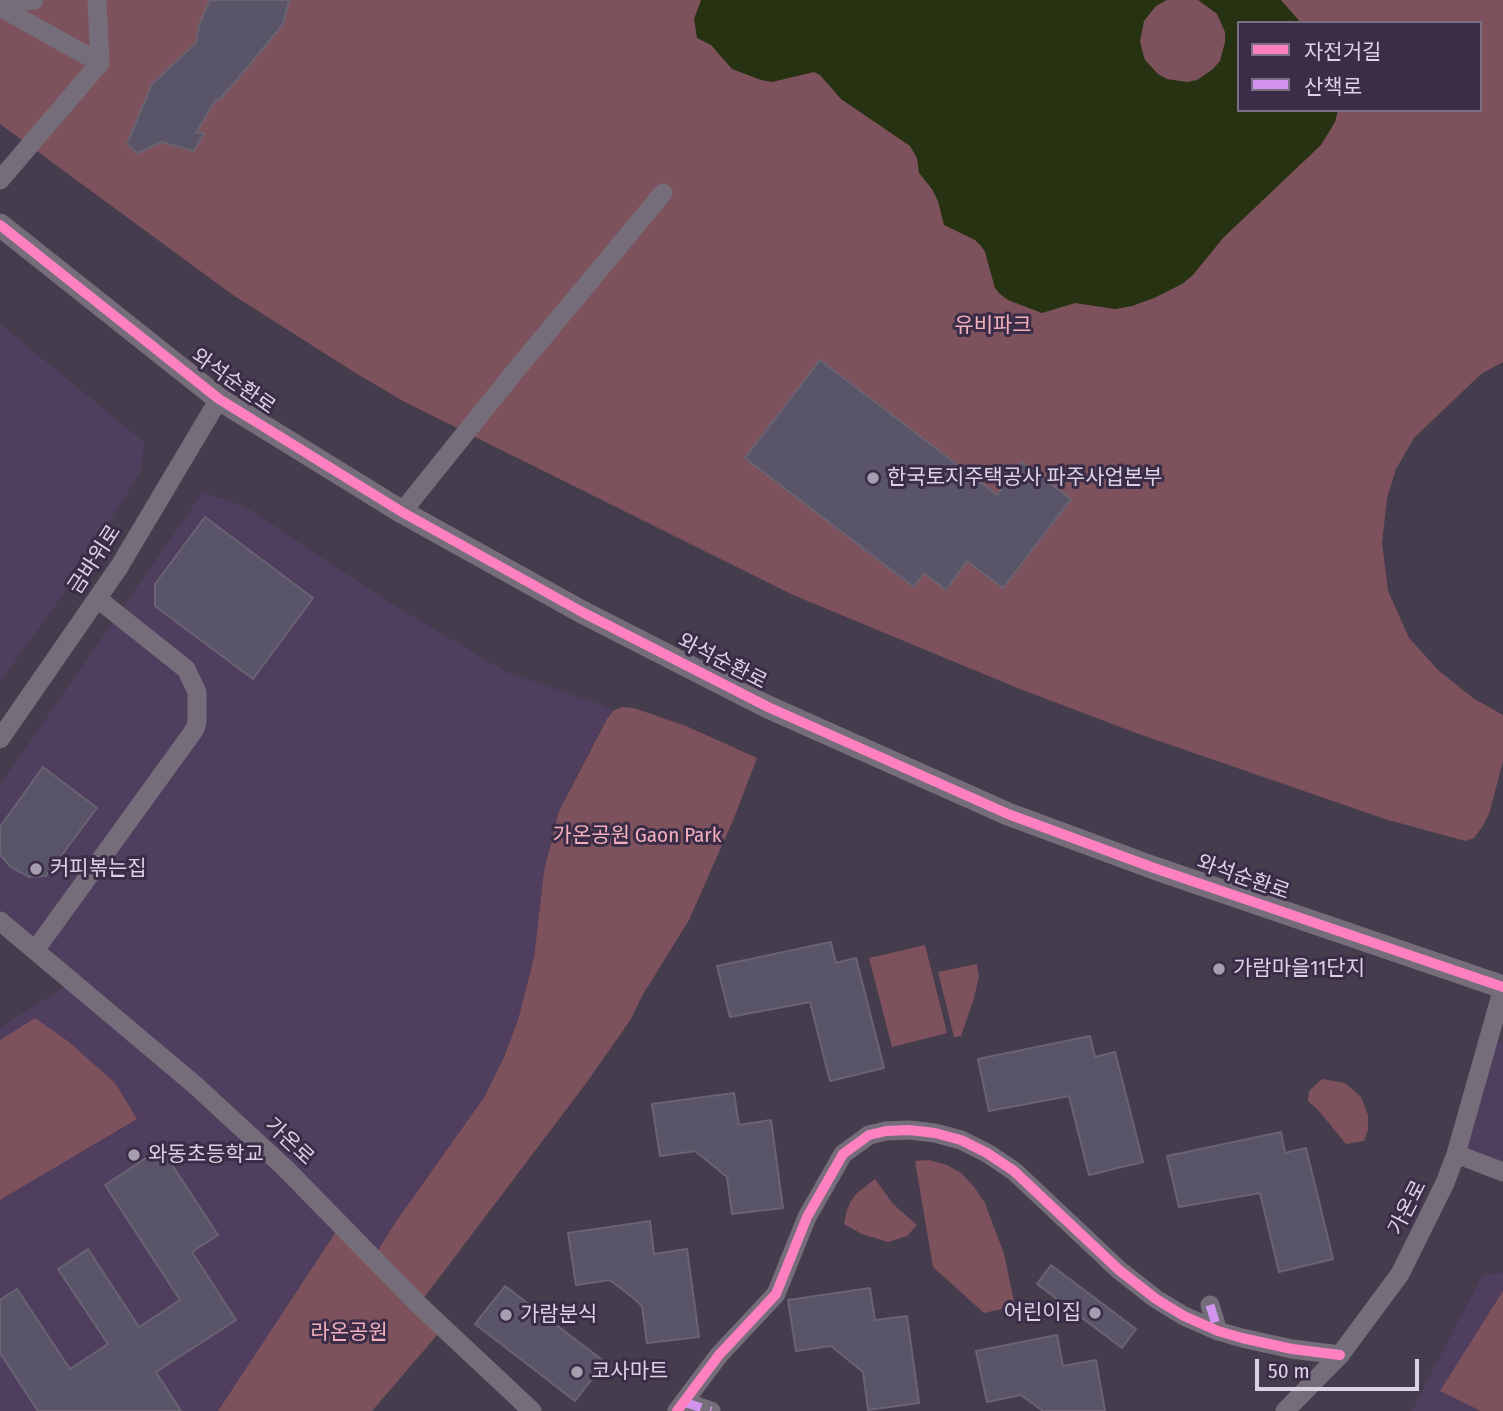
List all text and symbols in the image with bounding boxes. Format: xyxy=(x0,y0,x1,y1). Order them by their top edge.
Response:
legend xyxy=(1237,21,1482,112)
text: 자전거길 xyxy=(1304,39,1381,65)
text: 산책로 xyxy=(1304,74,1362,100)
park label: 유비파크 xyxy=(954,313,1032,339)
street label: 와석순환로 xyxy=(186,344,280,420)
place label: 한국토지주택공사 파주사업본부 xyxy=(887,465,1162,491)
marker: 한국토지주택공사 파주사업본부 xyxy=(865,470,881,486)
street label: 금바위로 xyxy=(63,521,127,599)
street label: 와석순환로 xyxy=(673,629,771,695)
park label: 가온공원 Gaon Park xyxy=(553,823,721,849)
street label: 와석순환로 xyxy=(1193,850,1293,906)
place label: 커피볶는집 xyxy=(50,856,147,882)
marker: 커피볶는집 xyxy=(28,861,44,877)
place label: 가람마을11단지 xyxy=(1233,956,1365,982)
marker: 가람마을11단지 xyxy=(1211,961,1227,977)
street label: 가온로 xyxy=(259,1113,319,1171)
place label: 와동초등학교 xyxy=(148,1142,264,1168)
marker: 와동초등학교 xyxy=(126,1147,142,1163)
street label: 가온로 xyxy=(1384,1176,1432,1240)
place label: 어린이집 xyxy=(1004,1300,1081,1326)
place label: 가람분식 xyxy=(520,1302,597,1328)
marker: 어린이집 xyxy=(1087,1305,1103,1321)
marker: 가람분식 xyxy=(498,1307,514,1323)
park label: 라온공원 xyxy=(310,1320,388,1346)
scale bar xyxy=(1258,1344,1422,1388)
text: 50 m xyxy=(1268,1358,1310,1384)
place label: 코사마트 xyxy=(591,1359,668,1385)
marker: 코사마트 xyxy=(569,1364,585,1380)

